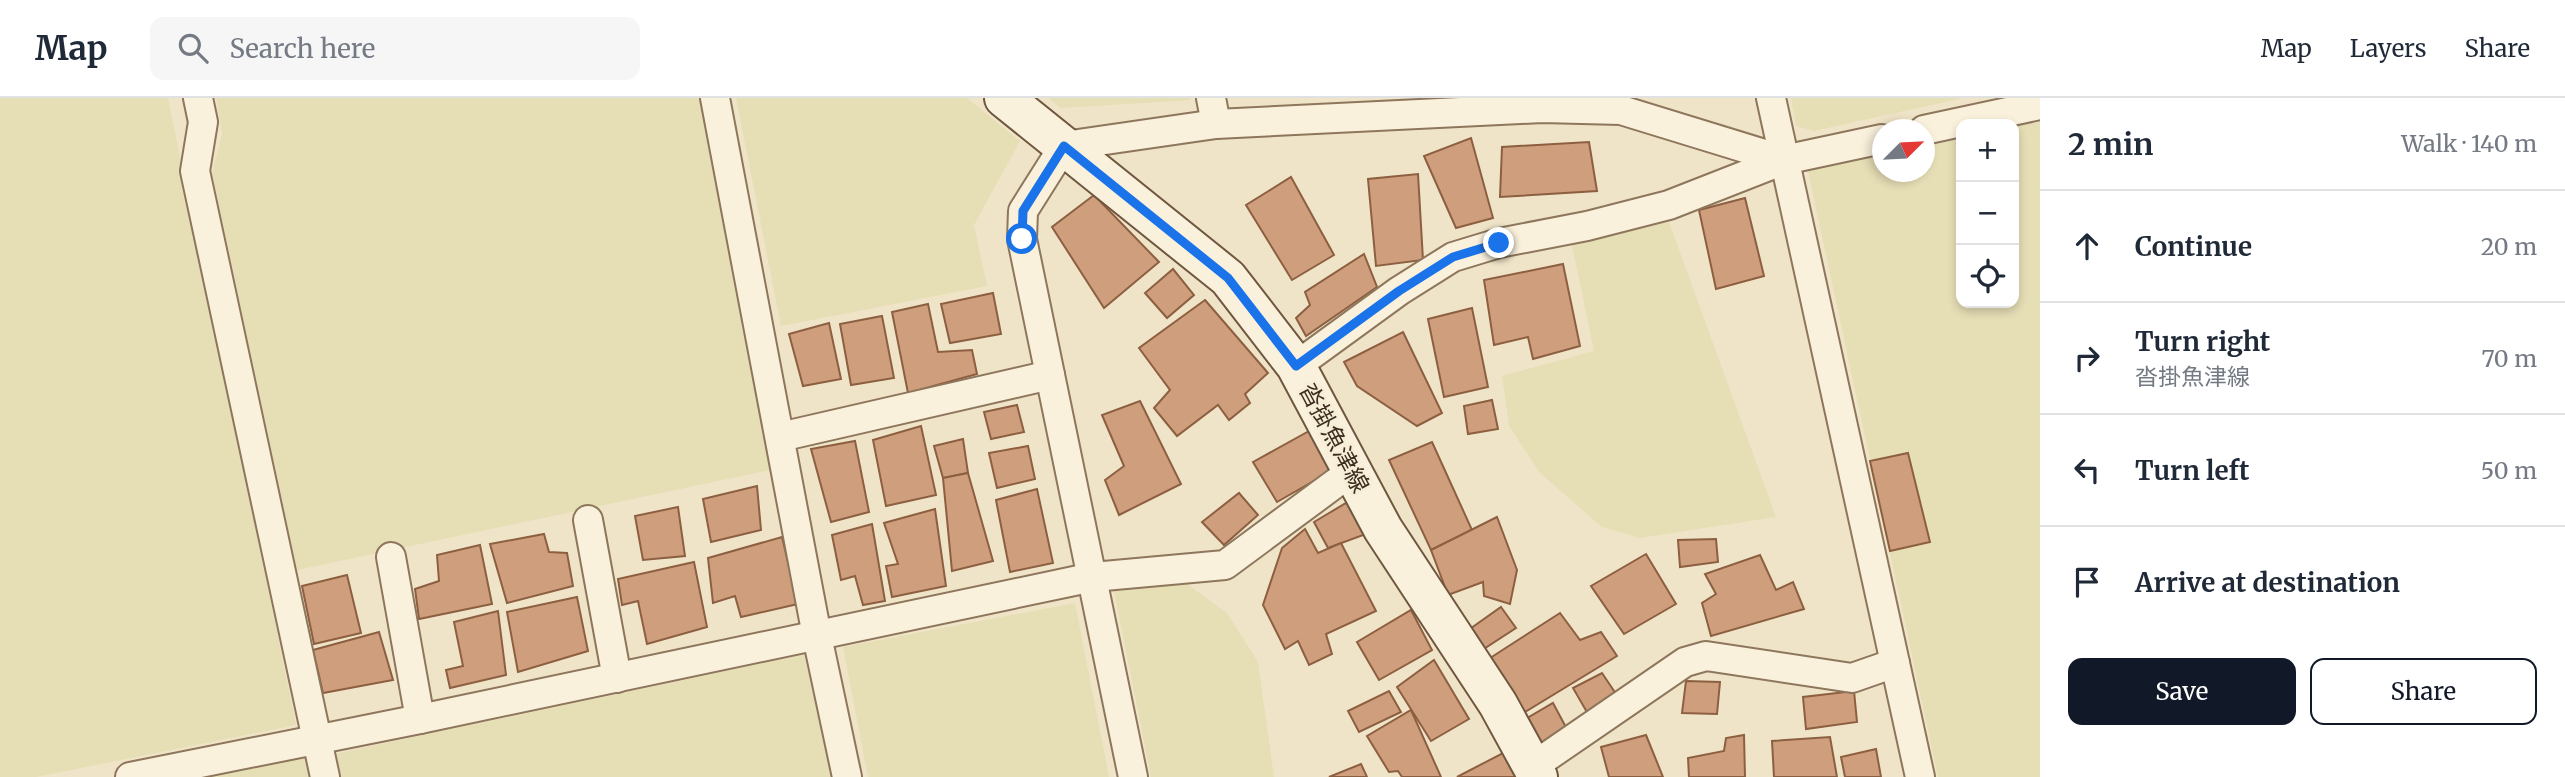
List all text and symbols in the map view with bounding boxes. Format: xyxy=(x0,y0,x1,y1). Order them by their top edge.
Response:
search box xyxy=(150,17,640,80)
text: Map xyxy=(35,28,108,69)
icon: search xyxy=(174,29,212,67)
text: Search here xyxy=(230,32,375,65)
text: Map xyxy=(2261,33,2312,64)
text: Layers xyxy=(2350,33,2426,64)
text: Share xyxy=(2464,33,2530,64)
north arrow xyxy=(1872,119,1935,182)
map controls xyxy=(1956,119,2019,308)
button: + xyxy=(1956,119,2019,182)
text: 2 min xyxy=(2068,125,2153,163)
text: Walk · 140 m xyxy=(2401,129,2537,158)
button: − xyxy=(1956,182,2019,245)
route start xyxy=(1006,223,1037,254)
route end xyxy=(1483,227,1514,258)
icon: ahead xyxy=(2068,227,2106,265)
text: Continue xyxy=(2135,230,2252,263)
text: 20 m xyxy=(2481,232,2537,261)
button: locate xyxy=(1956,245,2019,308)
text: Turn right xyxy=(2135,325,2270,358)
icon: right xyxy=(2068,339,2106,377)
text: 70 m xyxy=(2481,344,2537,373)
text: 沓掛魚津線 xyxy=(2135,362,2250,391)
street label: 沓掛魚津線 xyxy=(1293,378,1376,498)
icon: left xyxy=(2068,451,2106,489)
text: Turn left xyxy=(2135,454,2249,487)
text: 50 m xyxy=(2481,456,2537,485)
icon: arrive xyxy=(2068,563,2106,601)
text: Arrive at destination xyxy=(2135,566,2400,599)
button: Save xyxy=(2068,658,2296,725)
button: Share xyxy=(2310,658,2537,725)

